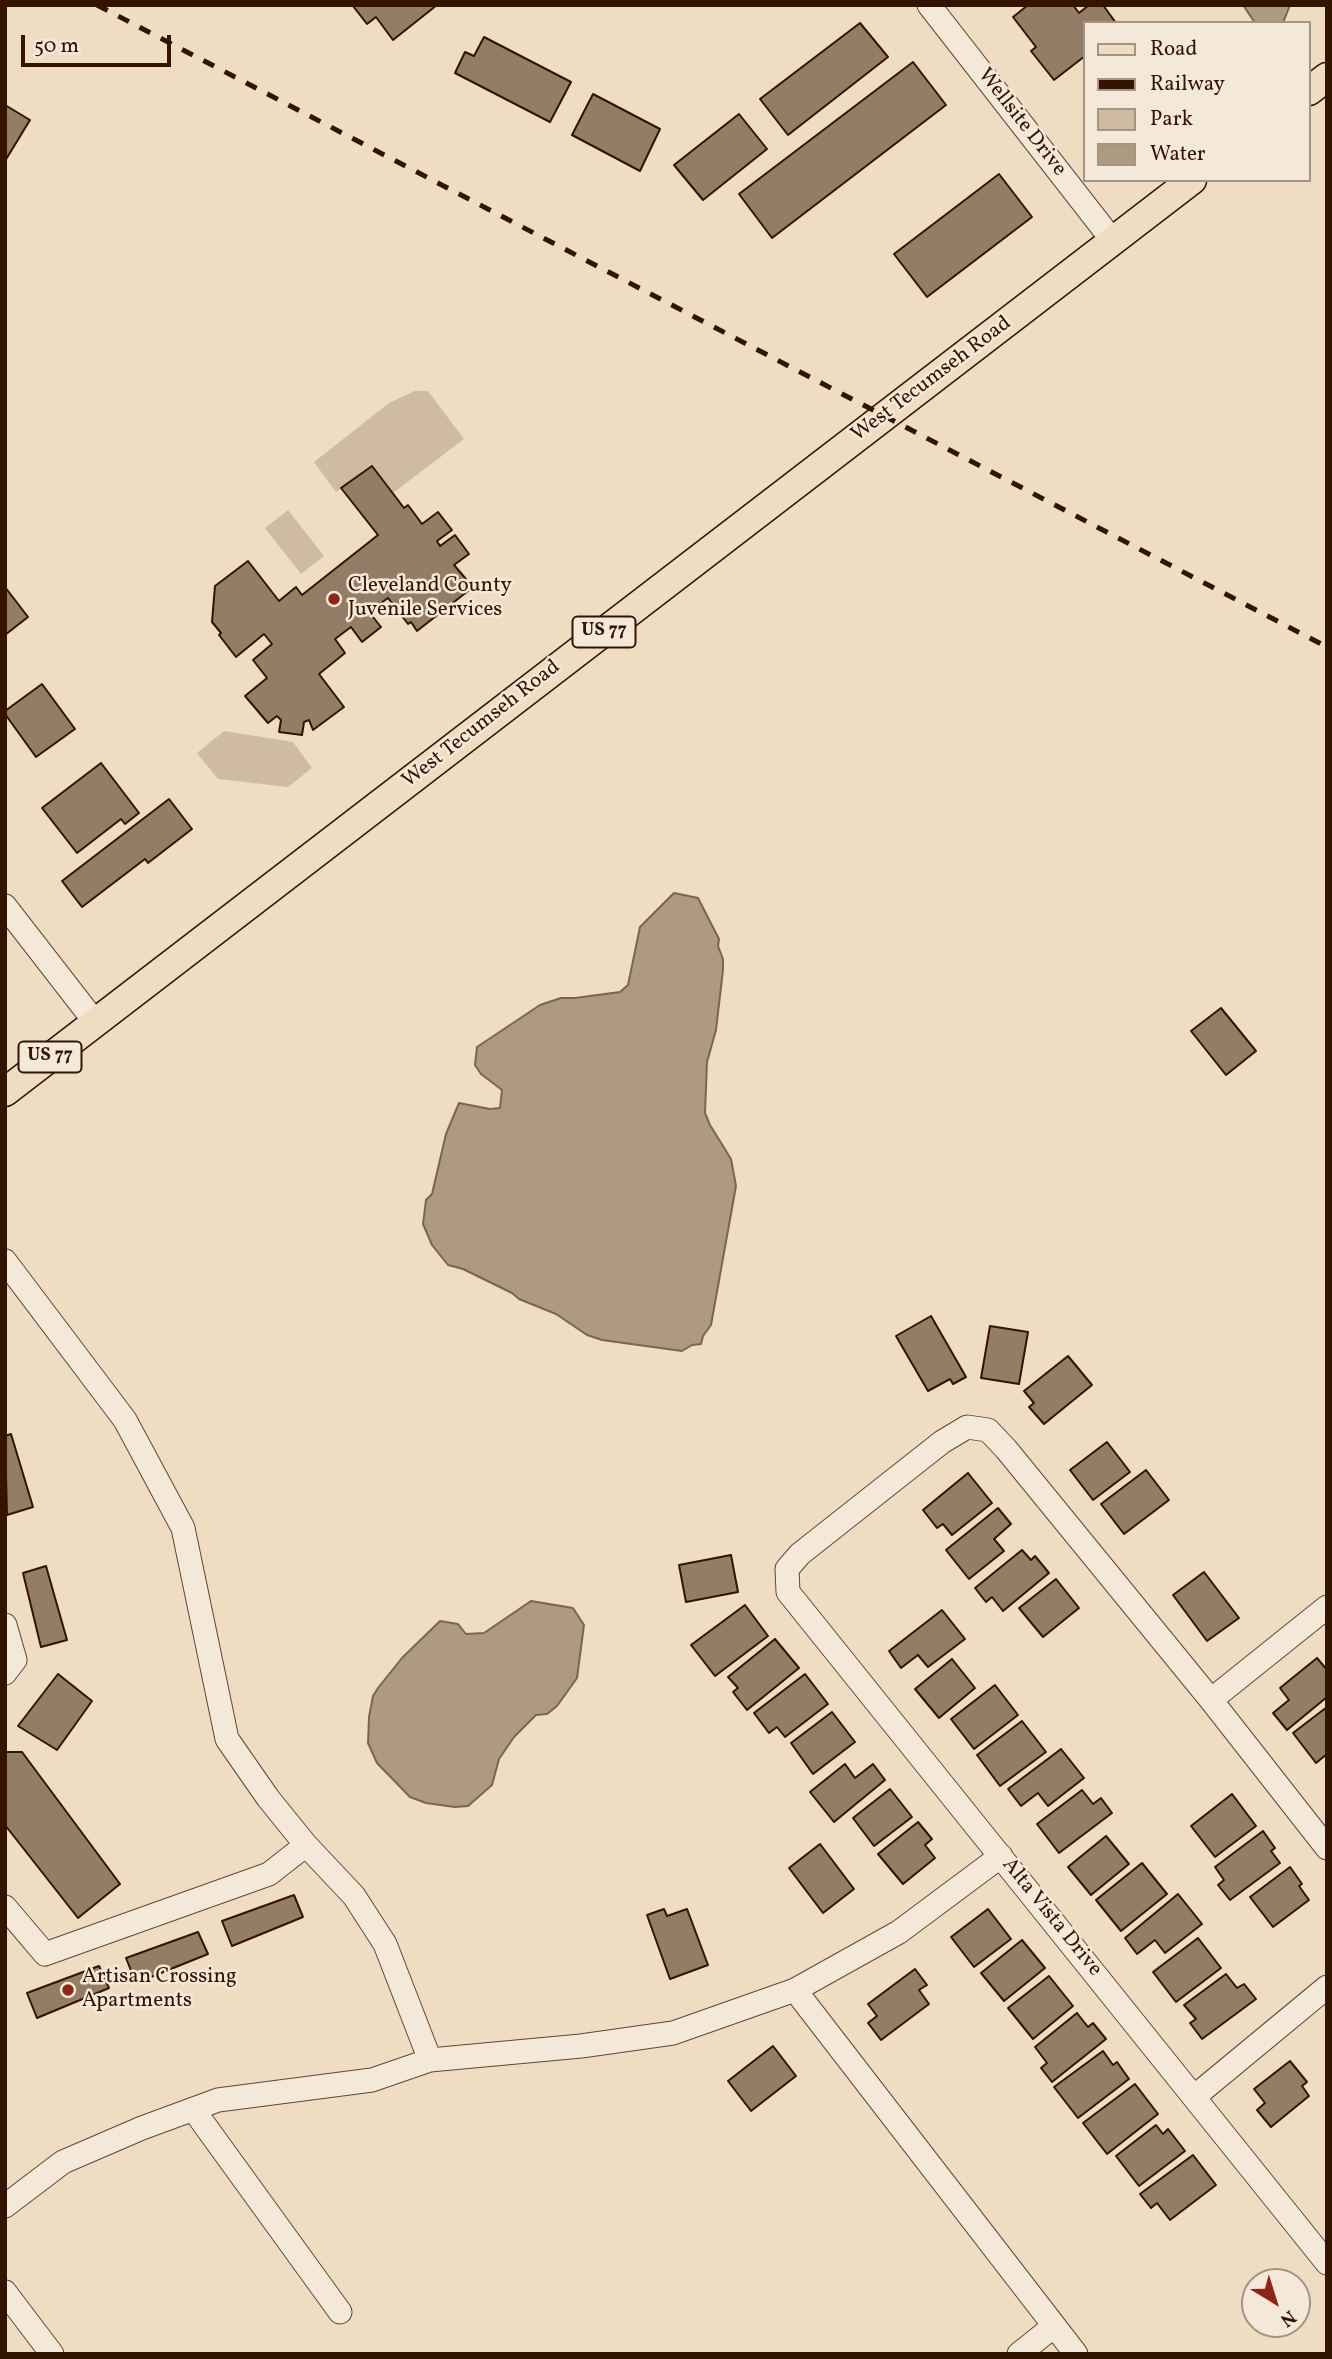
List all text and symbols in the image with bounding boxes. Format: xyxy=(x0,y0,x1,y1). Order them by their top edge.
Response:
scale bar xyxy=(24,21,175,65)
legend xyxy=(1084,21,1311,182)
text: 50 m xyxy=(34,32,79,61)
text: Road xyxy=(1150,35,1197,64)
street label: Wellsite Drive xyxy=(971,64,1071,182)
text: Railway xyxy=(1150,70,1225,99)
text: Park xyxy=(1150,105,1193,134)
text: Water xyxy=(1150,140,1206,169)
street label: West Tecumseh Road xyxy=(847,312,1017,448)
place label: Cleveland County Juvenile Services xyxy=(348,574,512,624)
marker: Cleveland County Juvenile Services xyxy=(326,591,342,607)
road number: US 77 xyxy=(572,617,636,648)
street label: West Tecumseh Road xyxy=(398,655,566,795)
road number: US 77 xyxy=(19,1042,82,1072)
street label: Alta Vista Drive xyxy=(996,1854,1106,1982)
place label: Artisan Crossing Apartments xyxy=(82,1965,237,2015)
marker: Artisan Crossing Apartments xyxy=(60,1982,76,1998)
north arrow xyxy=(1241,2268,1311,2338)
text: N xyxy=(1274,2303,1301,2332)

